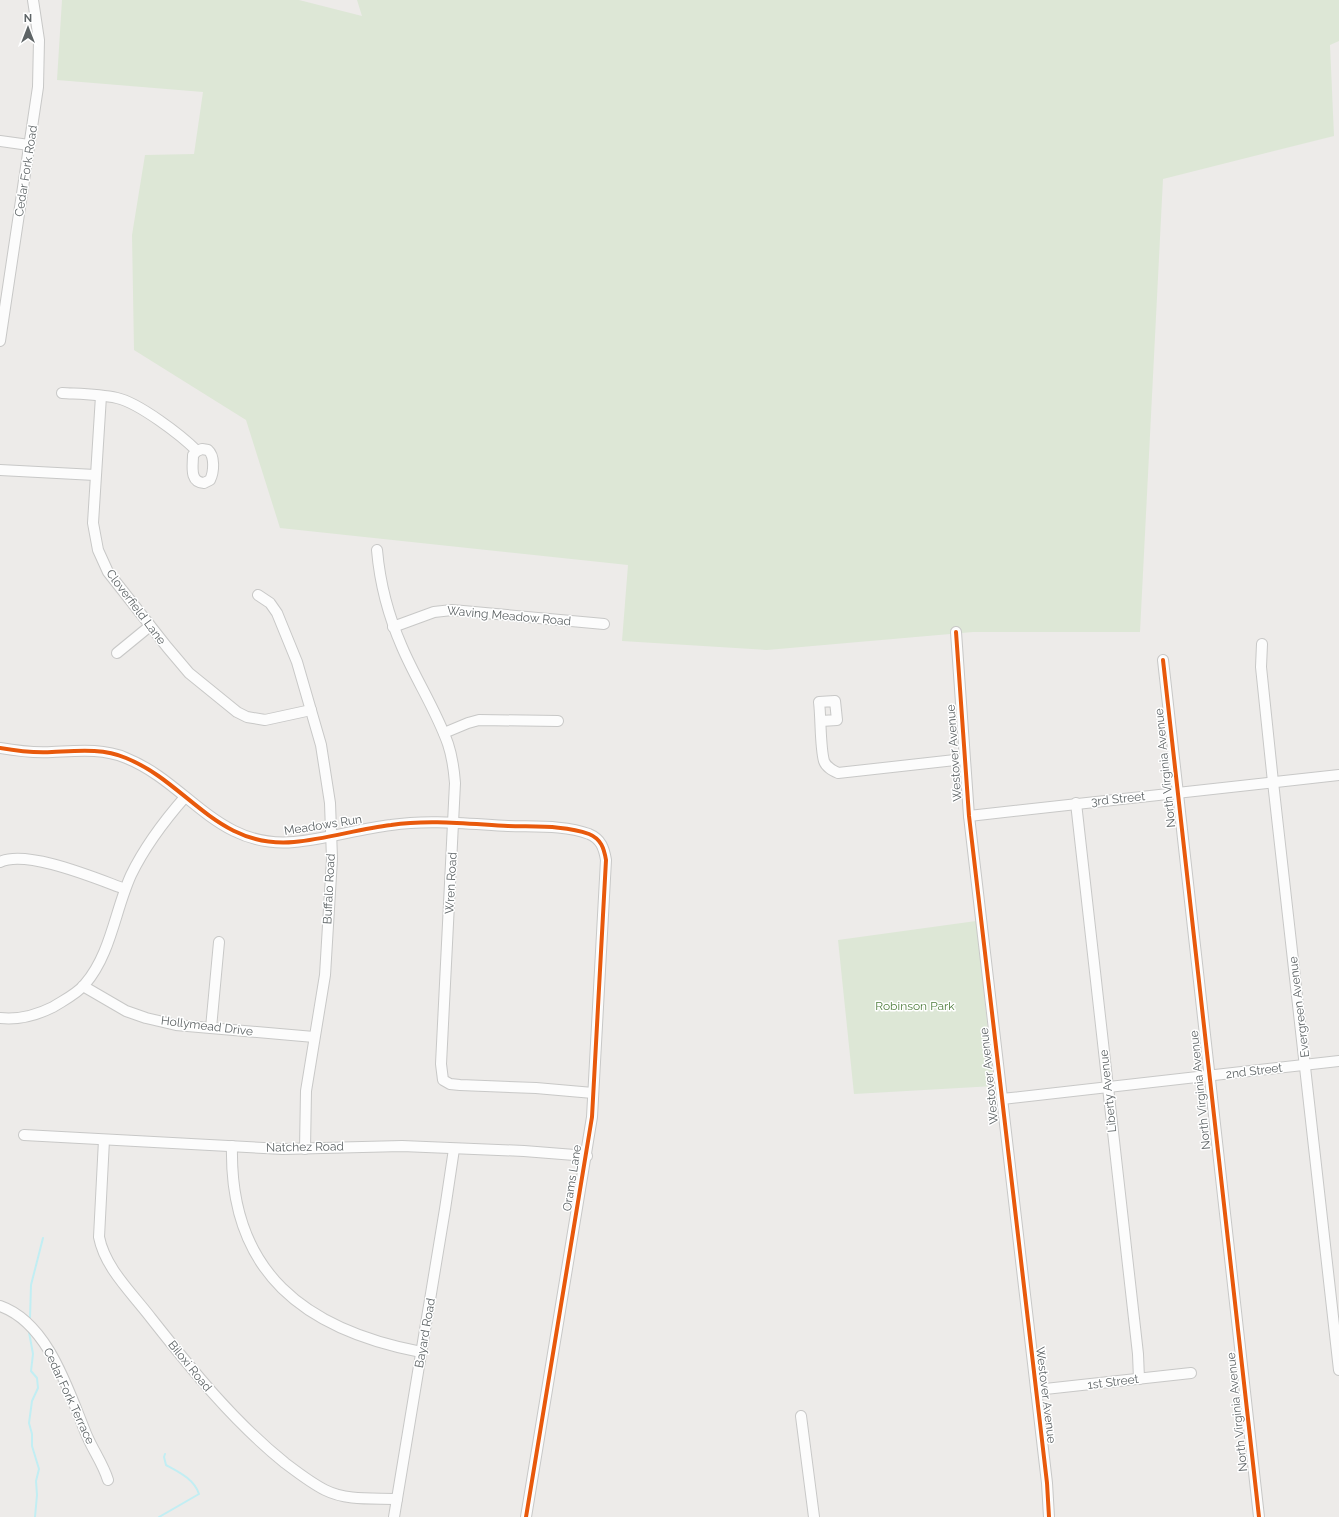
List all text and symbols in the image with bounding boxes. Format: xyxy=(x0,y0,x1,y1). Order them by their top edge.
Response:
north arrow xyxy=(8,8,48,48)
text: N xyxy=(24,12,32,25)
street label: Cedar Fork Road xyxy=(12,124,40,218)
street label: Cloverfield Lane xyxy=(103,567,169,647)
street label: Waving Meadow Road xyxy=(446,604,572,628)
street label: Westover Avenue xyxy=(944,704,964,802)
street label: North Virginia Avenue xyxy=(1152,708,1178,828)
street label: 3rd Street xyxy=(1090,789,1146,809)
street label: Meadows Run xyxy=(283,812,363,838)
street label: Wren Road xyxy=(442,852,460,914)
street label: Buffalo Road xyxy=(320,853,338,925)
street label: Evergreen Avenue xyxy=(1286,956,1312,1058)
park label: Robinson Park xyxy=(875,999,955,1013)
street label: Hollymead Drive xyxy=(160,1013,254,1039)
street label: Westover Avenue xyxy=(977,1027,1001,1125)
street label: North Virginia Avenue xyxy=(1187,1030,1213,1150)
street label: Liberty Avenue xyxy=(1097,1049,1119,1133)
street label: 2nd Street xyxy=(1225,1061,1283,1081)
street label: Natchez Road xyxy=(266,1139,344,1155)
street label: Orams Lane xyxy=(560,1144,584,1212)
street label: Bayard Road xyxy=(412,1297,438,1369)
street label: Biloxi Road xyxy=(165,1338,215,1394)
street label: Cedar Fork Terrace xyxy=(40,1346,98,1446)
street label: Westover Avenue xyxy=(1033,1346,1059,1444)
street label: North Virginia Avenue xyxy=(1224,1352,1250,1472)
street label: 1st Street xyxy=(1087,1372,1139,1392)

